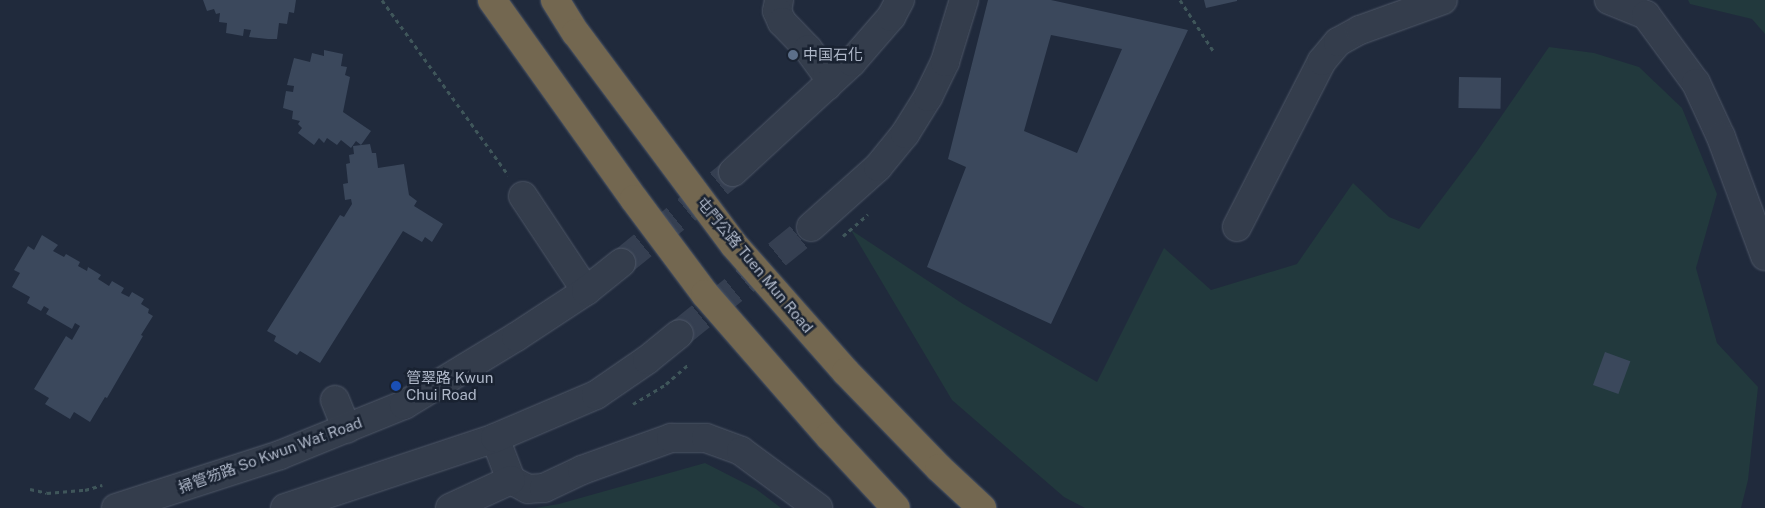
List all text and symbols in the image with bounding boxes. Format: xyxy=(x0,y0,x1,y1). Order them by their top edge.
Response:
place label: 中国石化 xyxy=(803,46,863,64)
marker: 中国石化 xyxy=(787,49,799,61)
street label: 屯門公路 Tuen Mun Road xyxy=(693,194,817,336)
place label: 管翠路 Kwun Chui Road xyxy=(406,368,493,403)
marker: 管翠路 Kwun Chui Road xyxy=(390,380,402,392)
street label: 掃管笏路 So Kwun Wat Road xyxy=(175,413,365,497)

